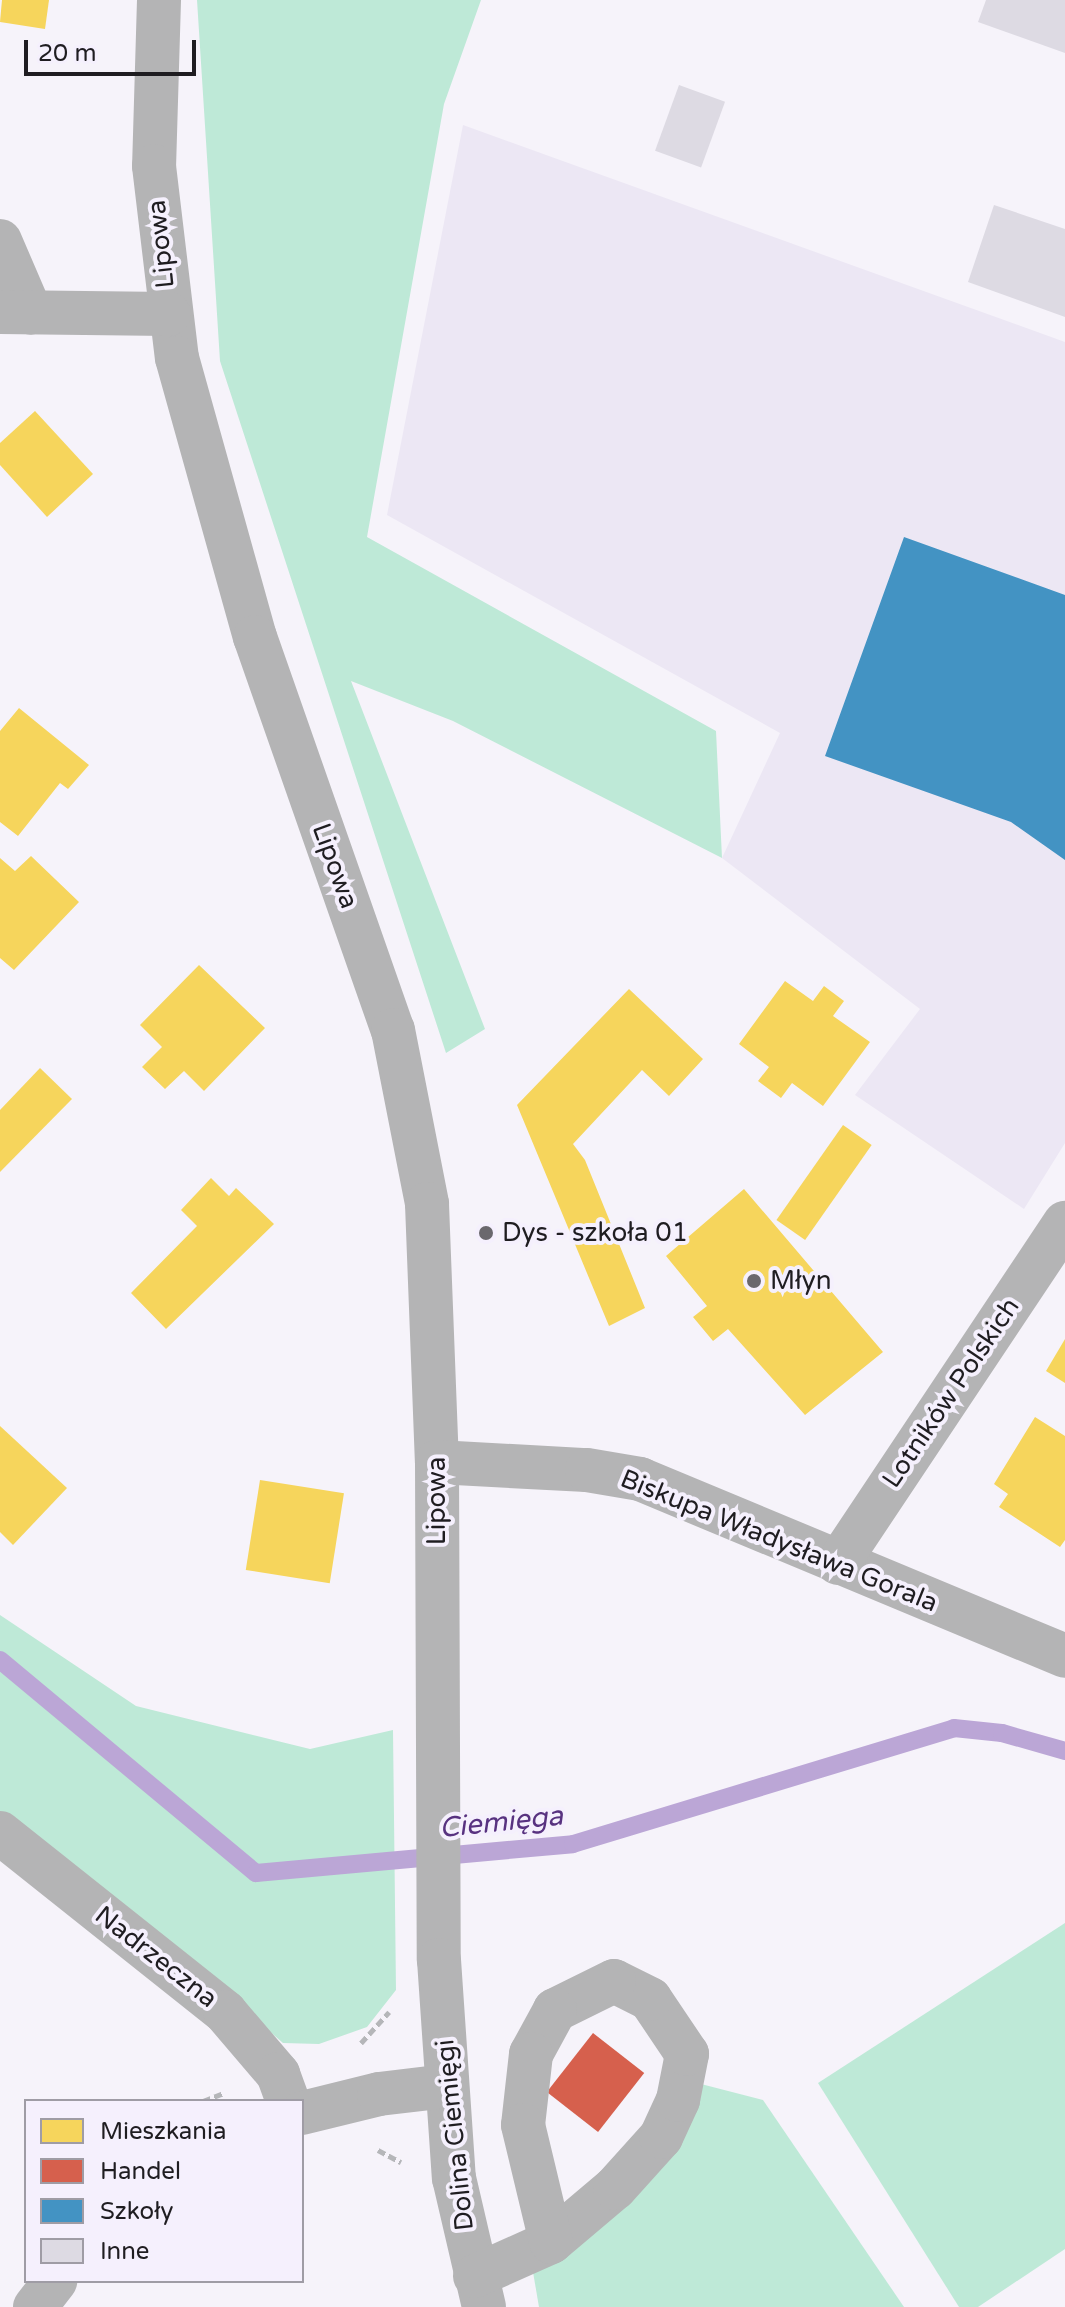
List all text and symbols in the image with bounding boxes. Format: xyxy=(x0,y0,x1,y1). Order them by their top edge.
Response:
scale bar xyxy=(28,24,200,74)
text: 20 m xyxy=(38,39,96,68)
street label: Lipowa xyxy=(141,198,181,290)
street label: Lipowa xyxy=(305,819,365,913)
place label: Dys - szkoła 01 xyxy=(502,1217,688,1249)
marker: Dys - szkoła 01 xyxy=(477,1224,495,1242)
place label: Młyn xyxy=(770,1265,832,1297)
marker: Młyn xyxy=(745,1272,763,1290)
street label: Lotników Polskich xyxy=(876,1292,1026,1494)
street label: Lipowa xyxy=(421,1457,453,1545)
street label: Biskupa Władysława Gorala xyxy=(616,1463,942,1619)
water label: Ciemięga xyxy=(437,1799,565,1845)
street label: Nadrzeczna xyxy=(89,1900,223,2014)
street label: Dolina Ciemięgi xyxy=(429,2038,481,2232)
legend xyxy=(24,2099,304,2283)
text: Mieszkania xyxy=(100,2117,226,2146)
text: Handel xyxy=(100,2157,181,2186)
text: Szkoły xyxy=(100,2197,173,2226)
text: Inne xyxy=(100,2237,149,2266)

